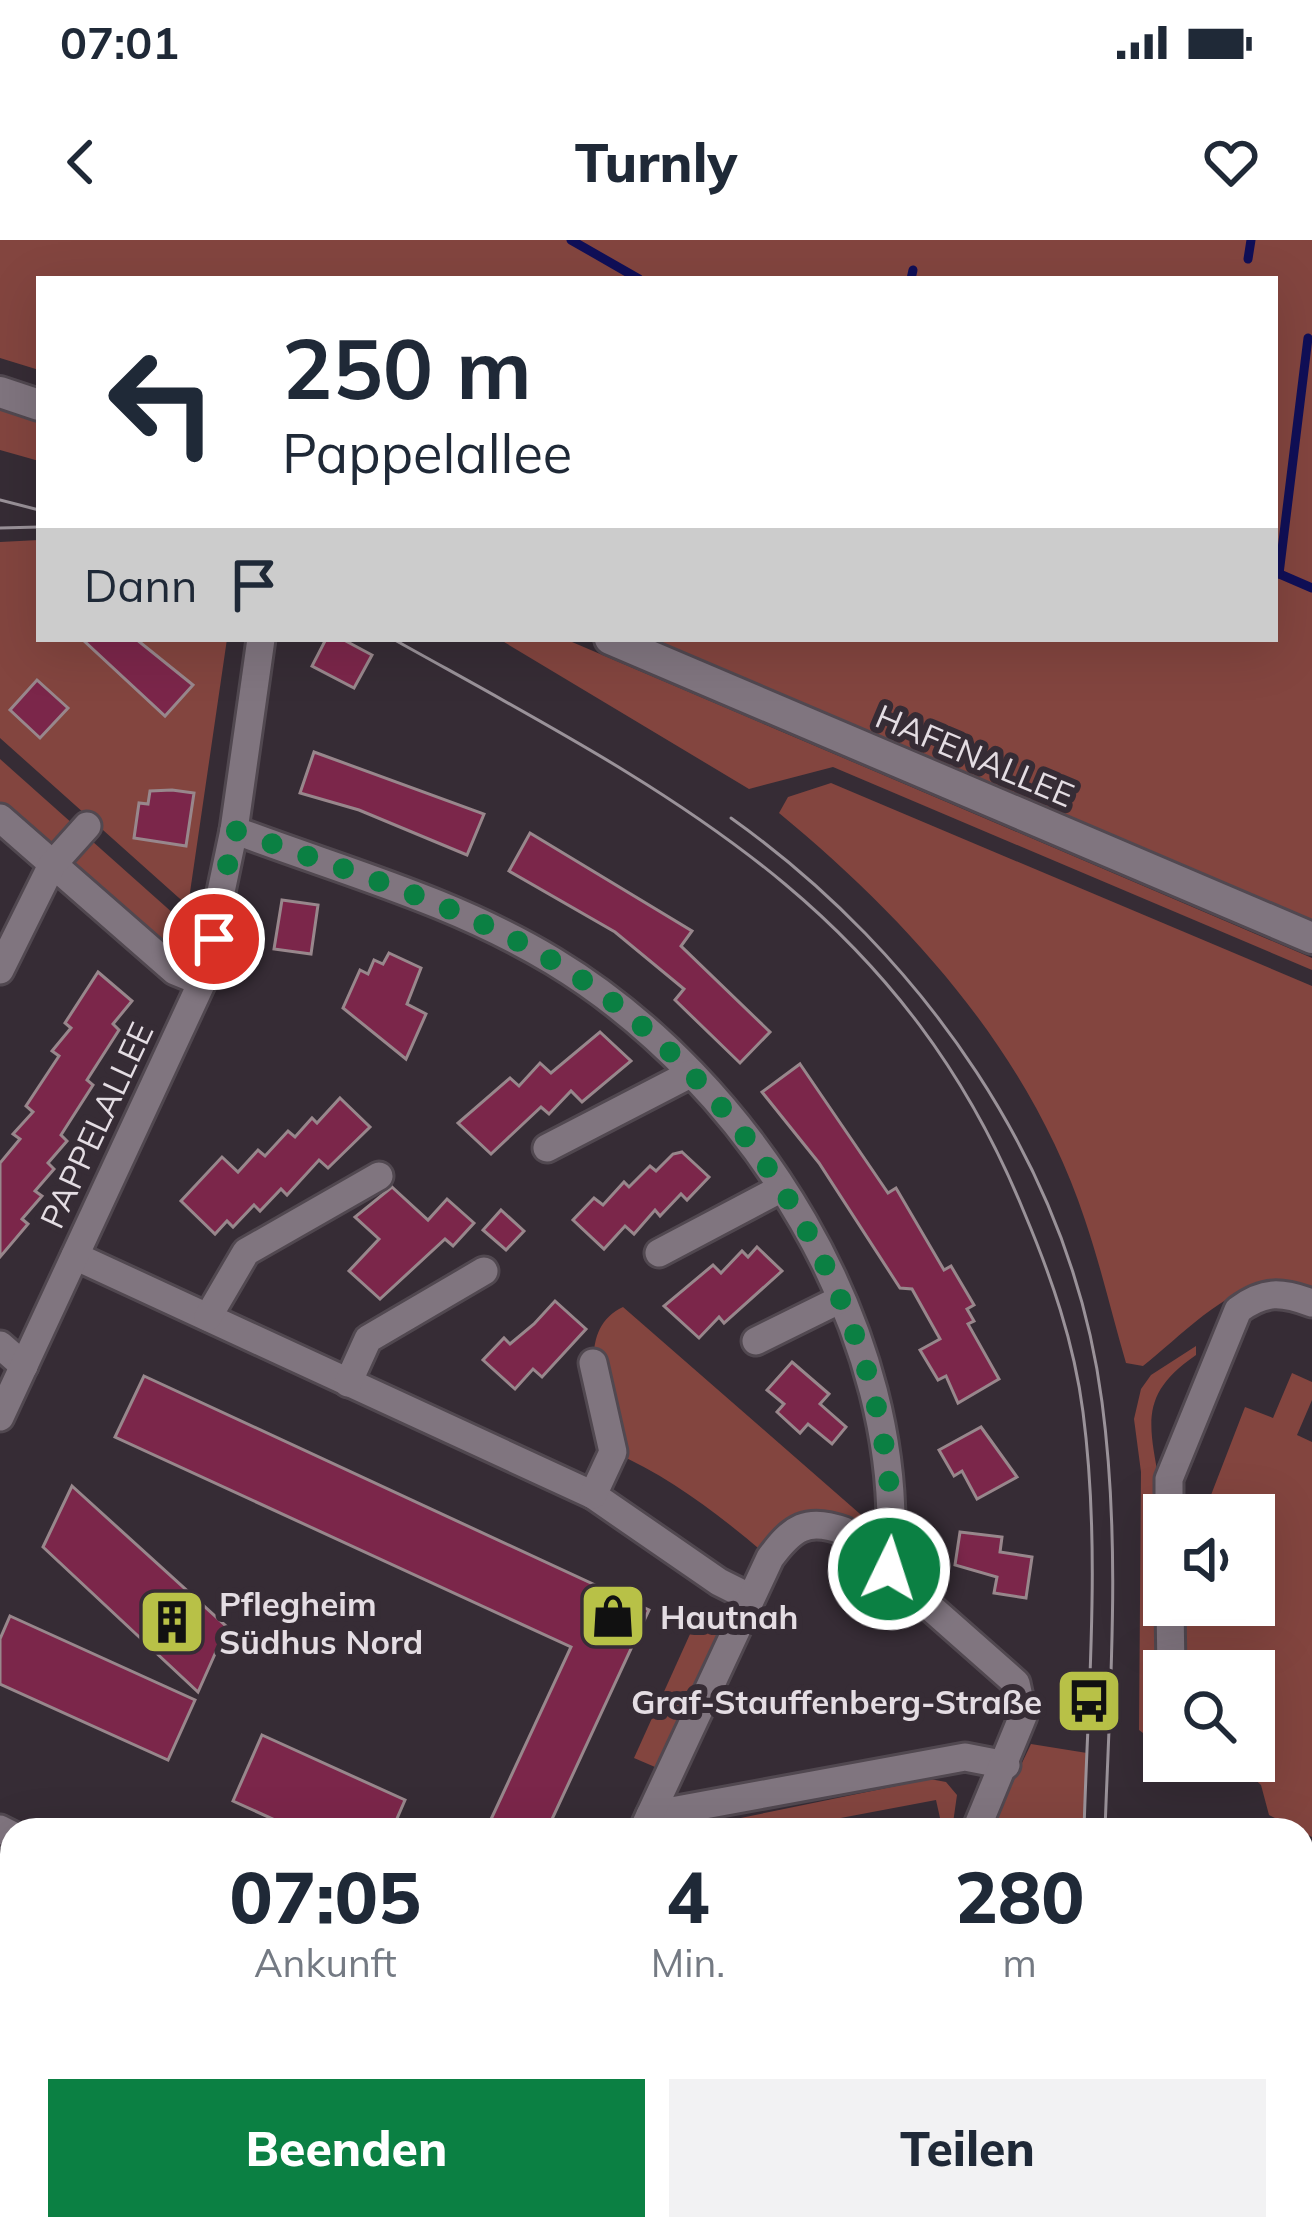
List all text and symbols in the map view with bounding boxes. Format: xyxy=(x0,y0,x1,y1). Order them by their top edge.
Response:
text: 07:01 xyxy=(60,14,179,70)
text: Turnly xyxy=(575,128,737,196)
icon: back xyxy=(48,129,114,195)
icon: heart xyxy=(1198,129,1264,195)
text: 250 m xyxy=(282,315,532,420)
icon: left xyxy=(84,324,240,480)
text: Pappelallee xyxy=(282,419,572,487)
icon: arrive xyxy=(221,552,287,618)
text: Dann xyxy=(84,557,197,613)
street label: HAFENALLEE xyxy=(870,695,1080,815)
pin xyxy=(163,888,265,990)
icon: arrive xyxy=(181,906,247,972)
street label: PAPPELALLEE xyxy=(30,1016,162,1234)
map controls xyxy=(1143,1494,1275,1782)
button: sound xyxy=(1143,1494,1275,1626)
position arrow xyxy=(826,1506,952,1632)
shop icon: Hautnah xyxy=(578,1581,648,1651)
place label: Pflegheim Südhus Nord xyxy=(219,1583,423,1662)
building icon: Pflegheim Südhus Nord xyxy=(137,1587,207,1657)
place label: Hautnah xyxy=(660,1596,798,1637)
button: search xyxy=(1143,1650,1275,1782)
bus stop icon: Graf-Stauffenberg-Straße xyxy=(1054,1666,1124,1736)
place label: Graf-Stauffenberg-Straße xyxy=(631,1681,1042,1722)
text: 07:05 xyxy=(230,1851,421,1941)
text: 4 xyxy=(666,1851,710,1941)
text: 280 xyxy=(955,1851,1084,1941)
text: Ankunft xyxy=(254,1938,397,1987)
text: Min. xyxy=(651,1938,725,1987)
text: m xyxy=(1002,1938,1037,1987)
button: Beenden xyxy=(48,2079,645,2217)
button: Teilen xyxy=(669,2079,1266,2217)

